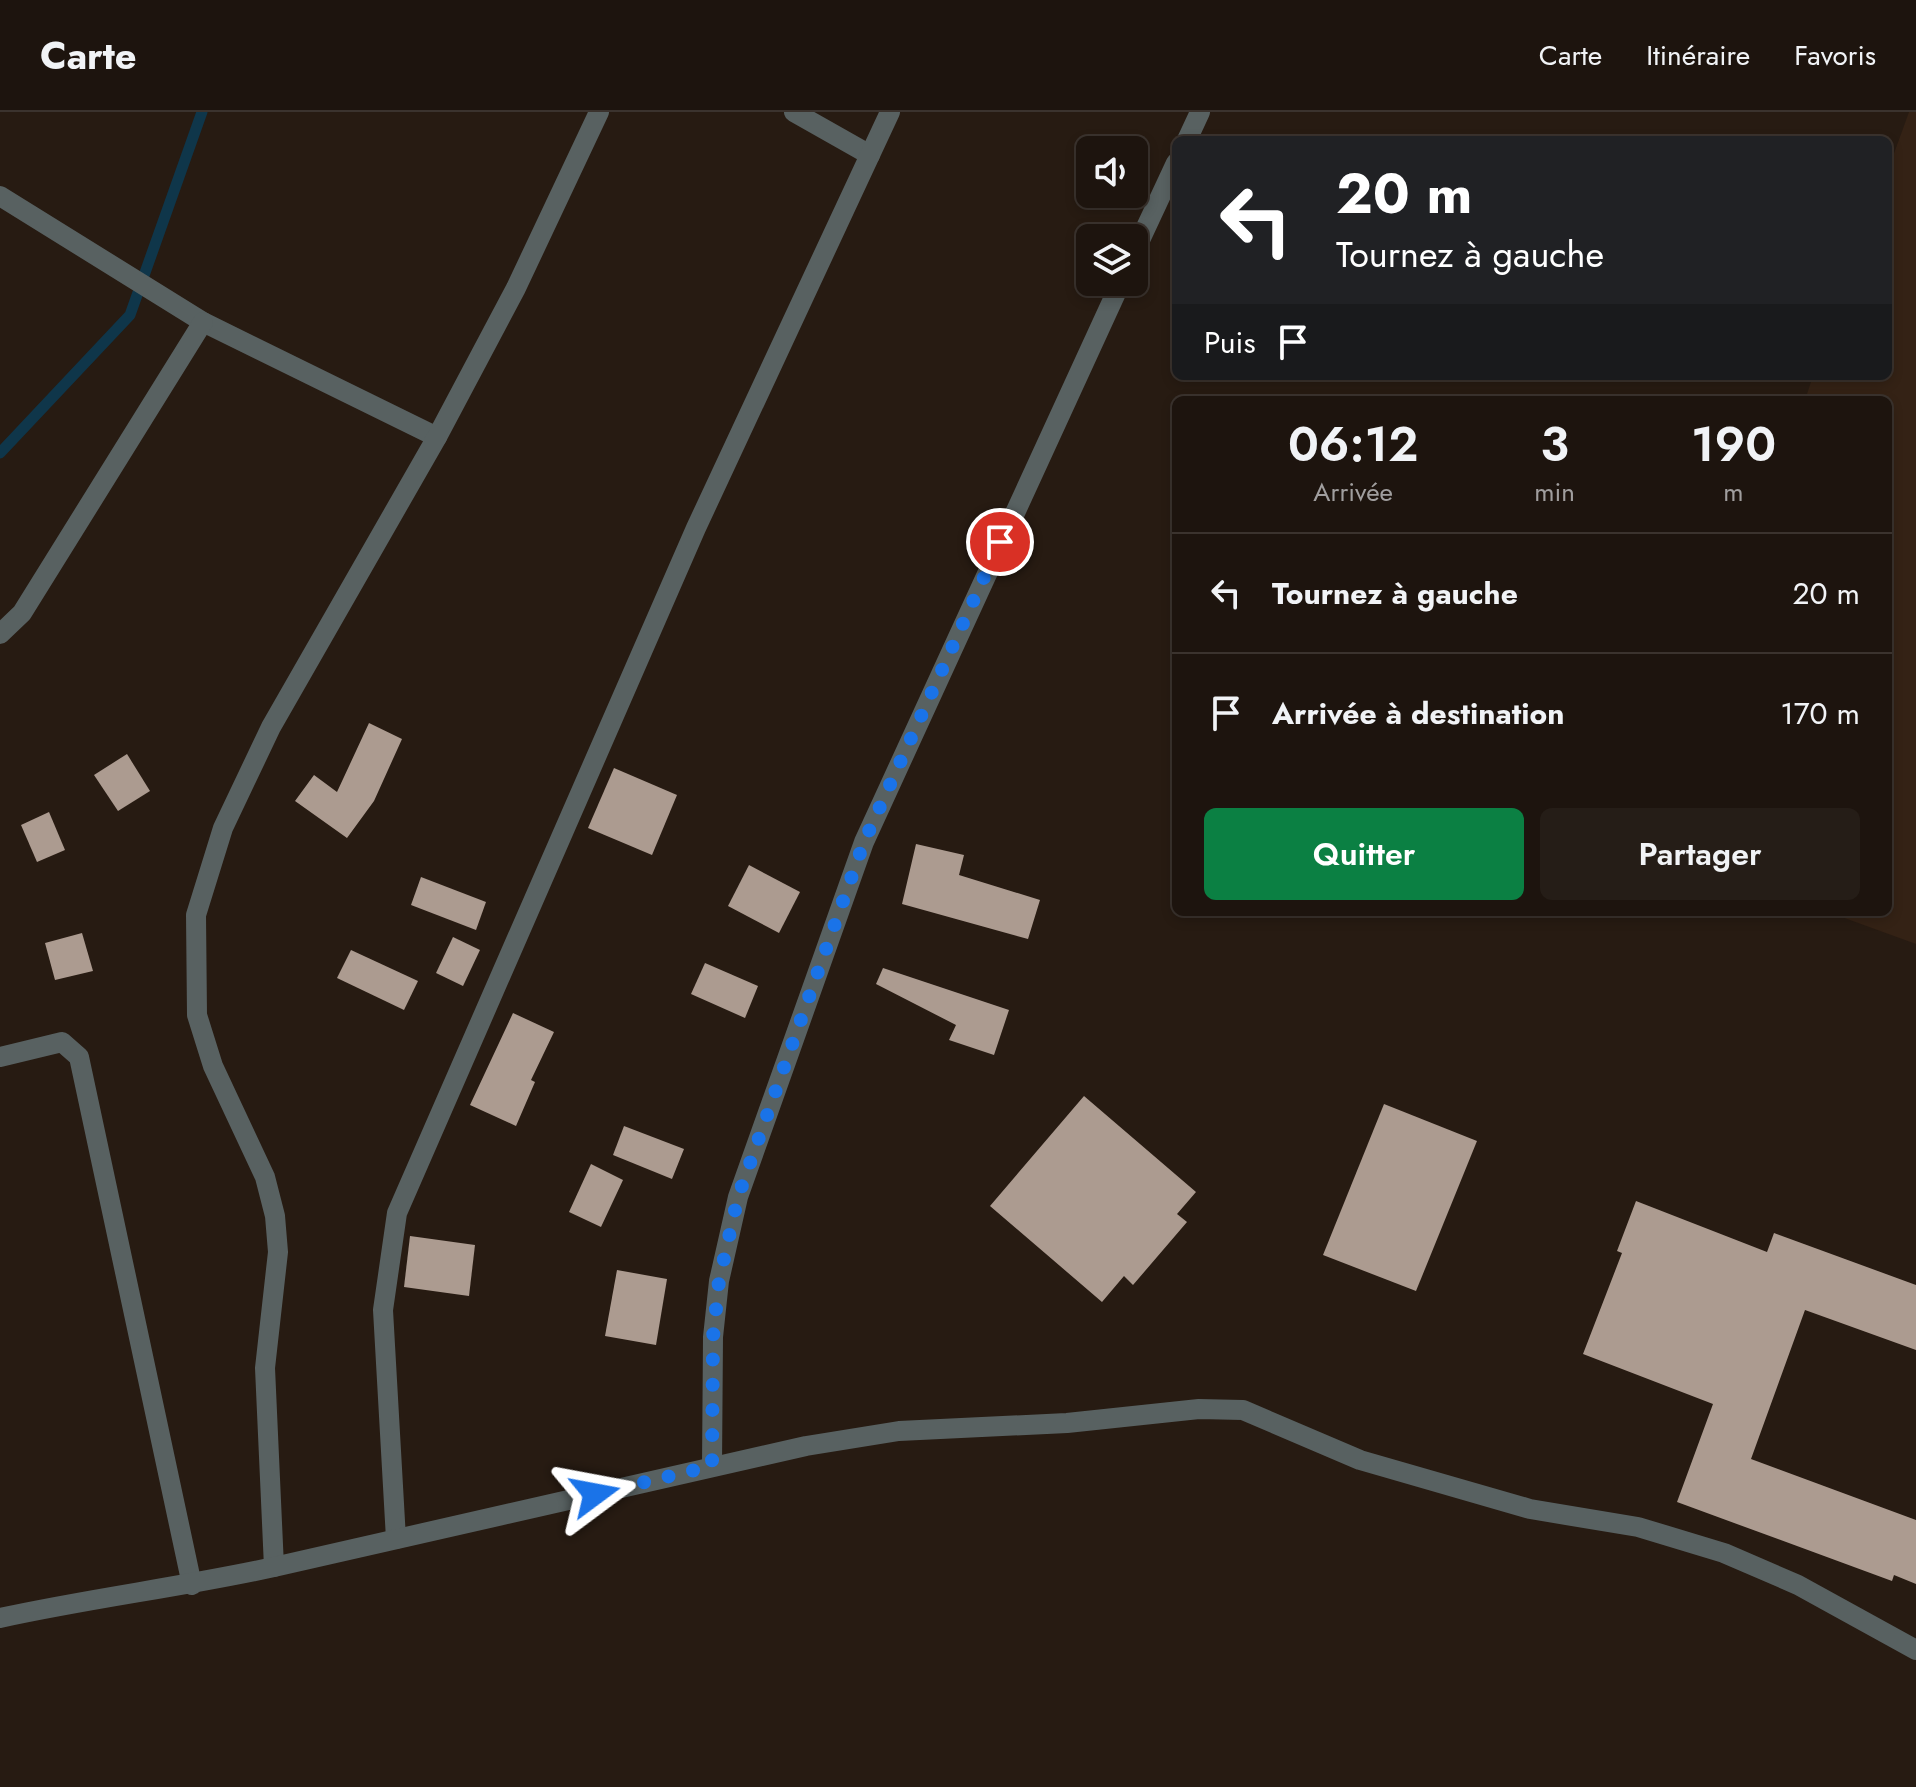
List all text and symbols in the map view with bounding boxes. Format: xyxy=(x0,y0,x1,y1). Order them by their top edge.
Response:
text: Carte xyxy=(40,28,137,83)
text: Carte xyxy=(1539,35,1602,76)
text: Itinéraire xyxy=(1646,35,1750,76)
text: Favoris xyxy=(1794,35,1876,76)
map controls xyxy=(1076,136,1148,296)
button: sound xyxy=(1076,136,1148,208)
text: 20 m xyxy=(1336,153,1473,234)
icon: left xyxy=(1204,168,1308,272)
button: layers xyxy=(1076,224,1148,296)
text: Tournez à gauche xyxy=(1336,228,1604,280)
icon: arrive xyxy=(1271,320,1315,364)
text: Puis xyxy=(1204,321,1255,364)
text: 06:12 xyxy=(1288,410,1418,479)
text: 3 xyxy=(1540,410,1569,479)
text: 190 xyxy=(1691,410,1776,479)
text: Arrivée xyxy=(1313,473,1393,511)
text: min xyxy=(1534,473,1575,511)
text: m xyxy=(1723,473,1744,511)
pin xyxy=(966,508,1034,576)
icon: arrive xyxy=(978,520,1022,564)
icon: left xyxy=(1204,571,1248,615)
text: Tournez à gauche xyxy=(1272,572,1518,615)
text: 20 m xyxy=(1793,572,1860,615)
icon: arrive xyxy=(1204,691,1248,735)
text: Arrivée à destination xyxy=(1272,692,1564,735)
text: 170 m xyxy=(1780,692,1860,735)
button: Quitter xyxy=(1204,808,1524,900)
button: Partager xyxy=(1540,808,1860,900)
position arrow xyxy=(553,1452,637,1536)

